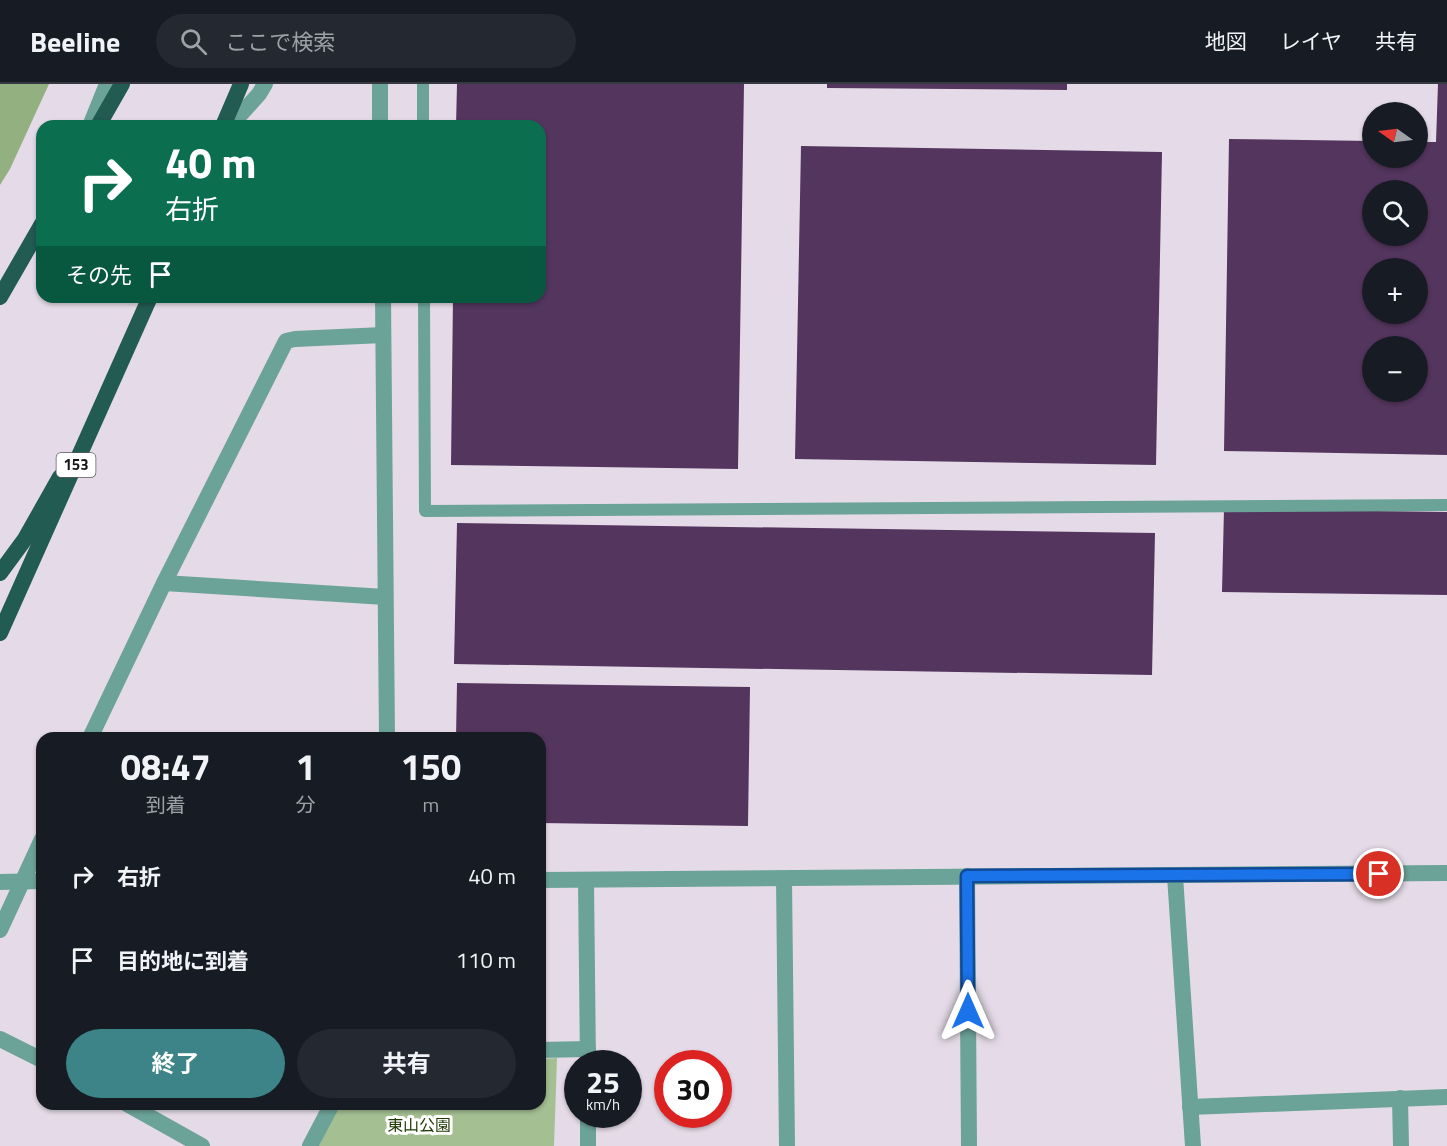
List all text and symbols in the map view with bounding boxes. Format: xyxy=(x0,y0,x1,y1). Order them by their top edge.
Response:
search box xyxy=(156,14,576,68)
text: Beeline xyxy=(30,20,120,63)
icon: search xyxy=(177,25,210,58)
text: ここで検索 xyxy=(225,25,335,59)
text: 地図 xyxy=(1205,25,1247,57)
text: レイヤ xyxy=(1280,25,1342,57)
text: 共有 xyxy=(1375,25,1417,57)
north arrow xyxy=(1362,102,1428,168)
map controls xyxy=(1362,102,1428,402)
text: 40 m xyxy=(165,130,257,194)
icon: right xyxy=(66,144,144,222)
button: search xyxy=(1362,180,1428,246)
text: 右折 xyxy=(165,188,219,229)
text: その先 xyxy=(66,258,132,292)
icon: arrive xyxy=(144,258,177,291)
button: + xyxy=(1362,258,1428,324)
button: − xyxy=(1362,336,1428,402)
road number: 153 xyxy=(56,453,96,477)
text: 08:47 xyxy=(121,739,211,794)
text: 1 xyxy=(296,739,316,794)
text: 150 xyxy=(401,739,461,794)
text: 到着 xyxy=(146,789,186,820)
text: 分 xyxy=(296,789,316,820)
text: m xyxy=(422,789,439,820)
pin xyxy=(1353,848,1404,899)
icon: arrive xyxy=(1362,857,1395,890)
text: 40 m xyxy=(468,859,516,893)
icon: right xyxy=(66,860,99,893)
text: 右折 xyxy=(117,860,161,894)
text: 110 m xyxy=(456,943,516,977)
icon: arrive xyxy=(66,944,99,977)
text: 目的地に到着 xyxy=(117,944,249,978)
position arrow xyxy=(936,979,1000,1043)
button: 終了 xyxy=(66,1029,285,1098)
button: 共有 xyxy=(297,1029,516,1098)
speed limit sign: 30 xyxy=(654,1050,732,1128)
text: 25 xyxy=(586,1059,620,1105)
text: km/h xyxy=(586,1093,620,1116)
park label: 東山公園 xyxy=(387,1113,451,1137)

